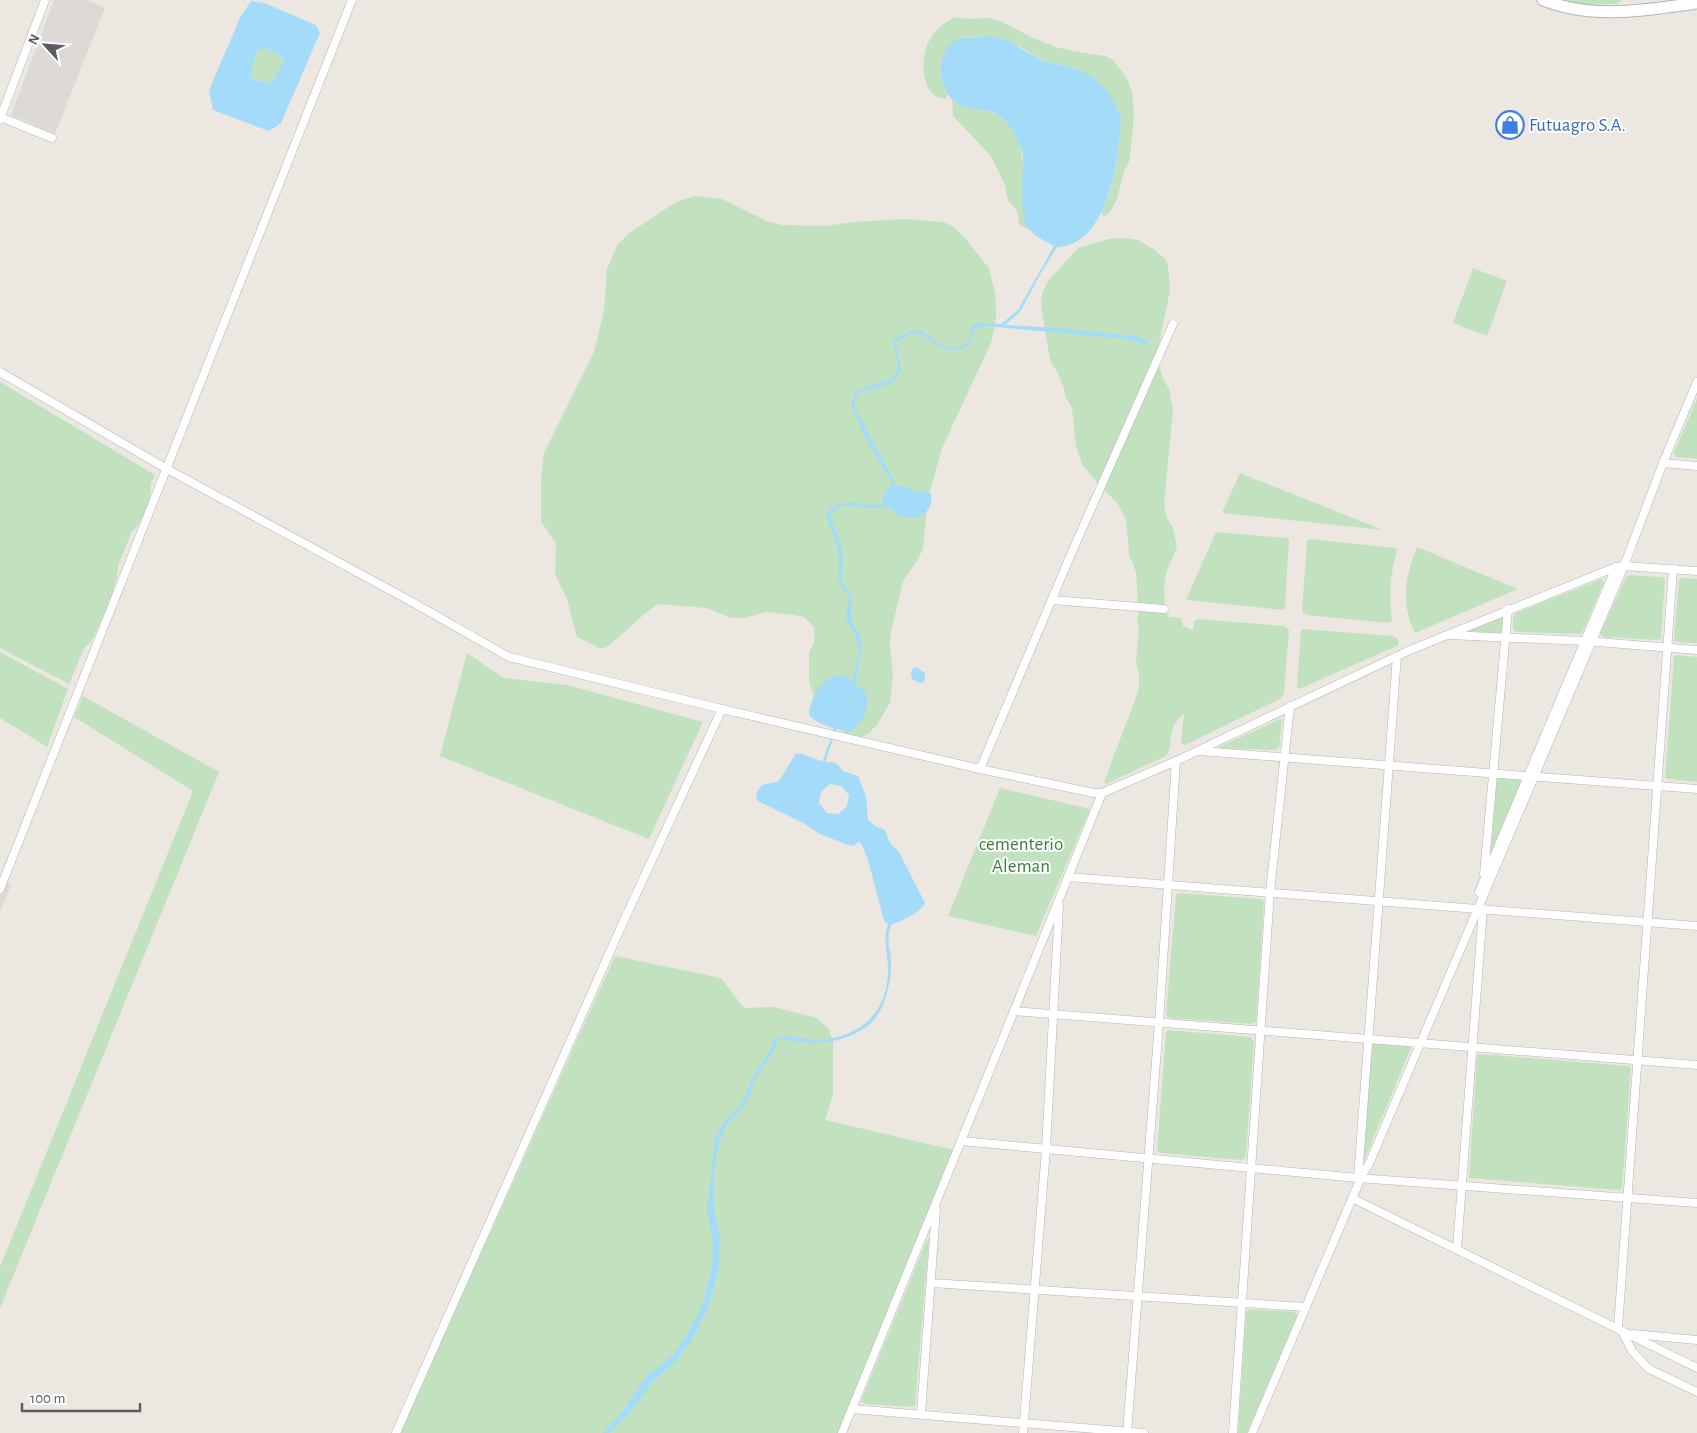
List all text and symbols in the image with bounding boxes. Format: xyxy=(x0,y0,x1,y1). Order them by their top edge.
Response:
north arrow xyxy=(20,20,70,70)
text: N xyxy=(26,32,43,47)
shop icon: Futuagro S.A. xyxy=(1495,110,1525,140)
place label: Futuagro S.A. xyxy=(1529,116,1626,135)
park label: cementerio Aleman xyxy=(979,835,1063,876)
scale bar xyxy=(22,1380,140,1412)
text: 100 m xyxy=(30,1391,65,1406)

